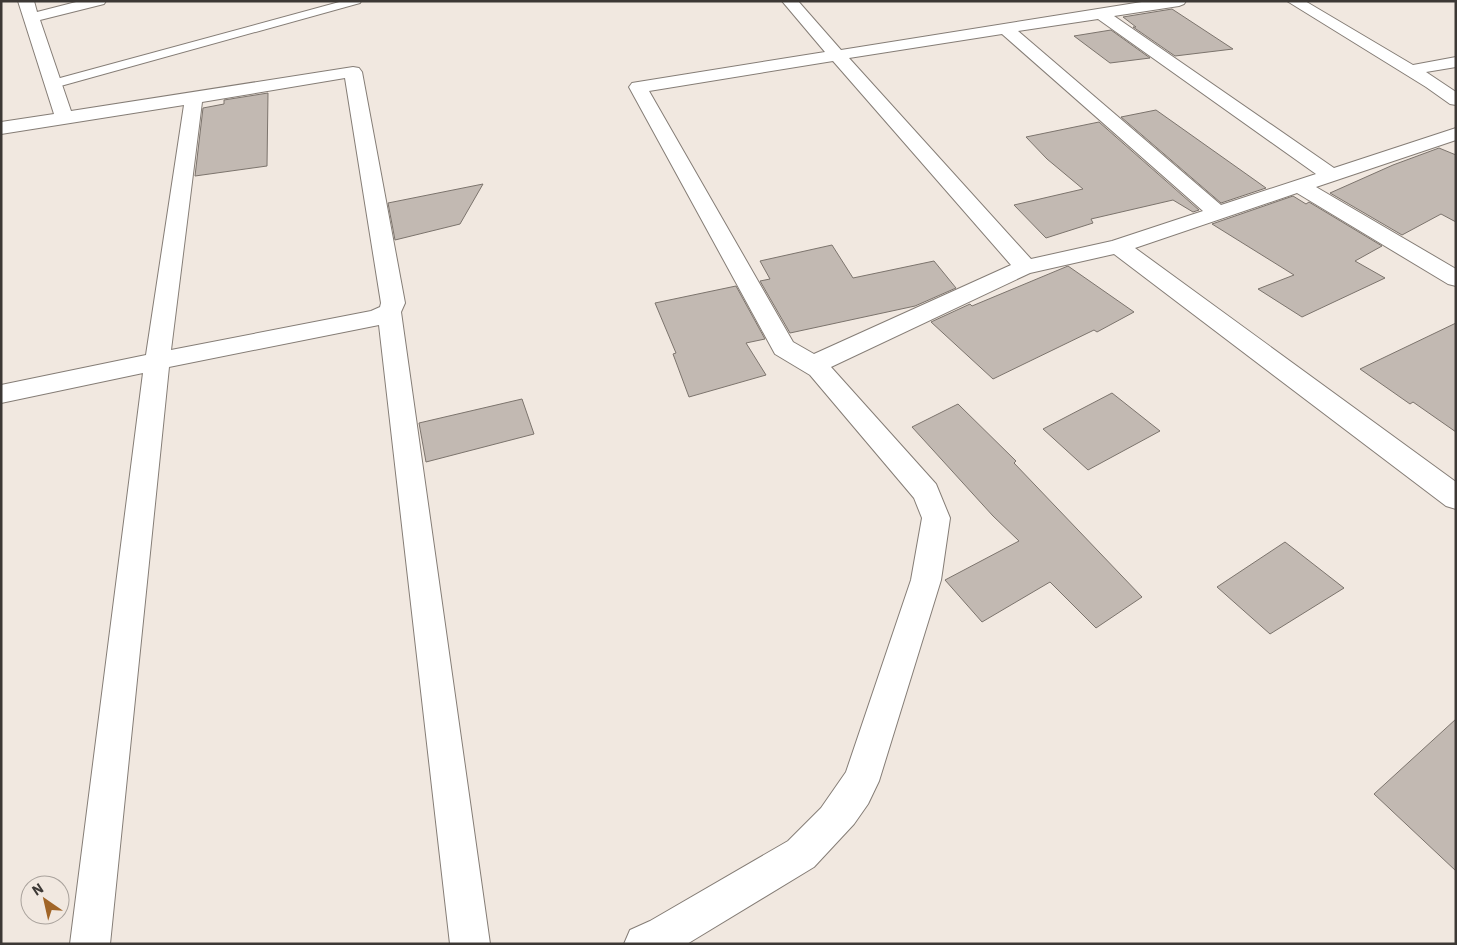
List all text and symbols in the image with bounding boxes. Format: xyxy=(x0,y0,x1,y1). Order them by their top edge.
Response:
north arrow xyxy=(20,875,70,925)
text: N xyxy=(28,879,47,900)

